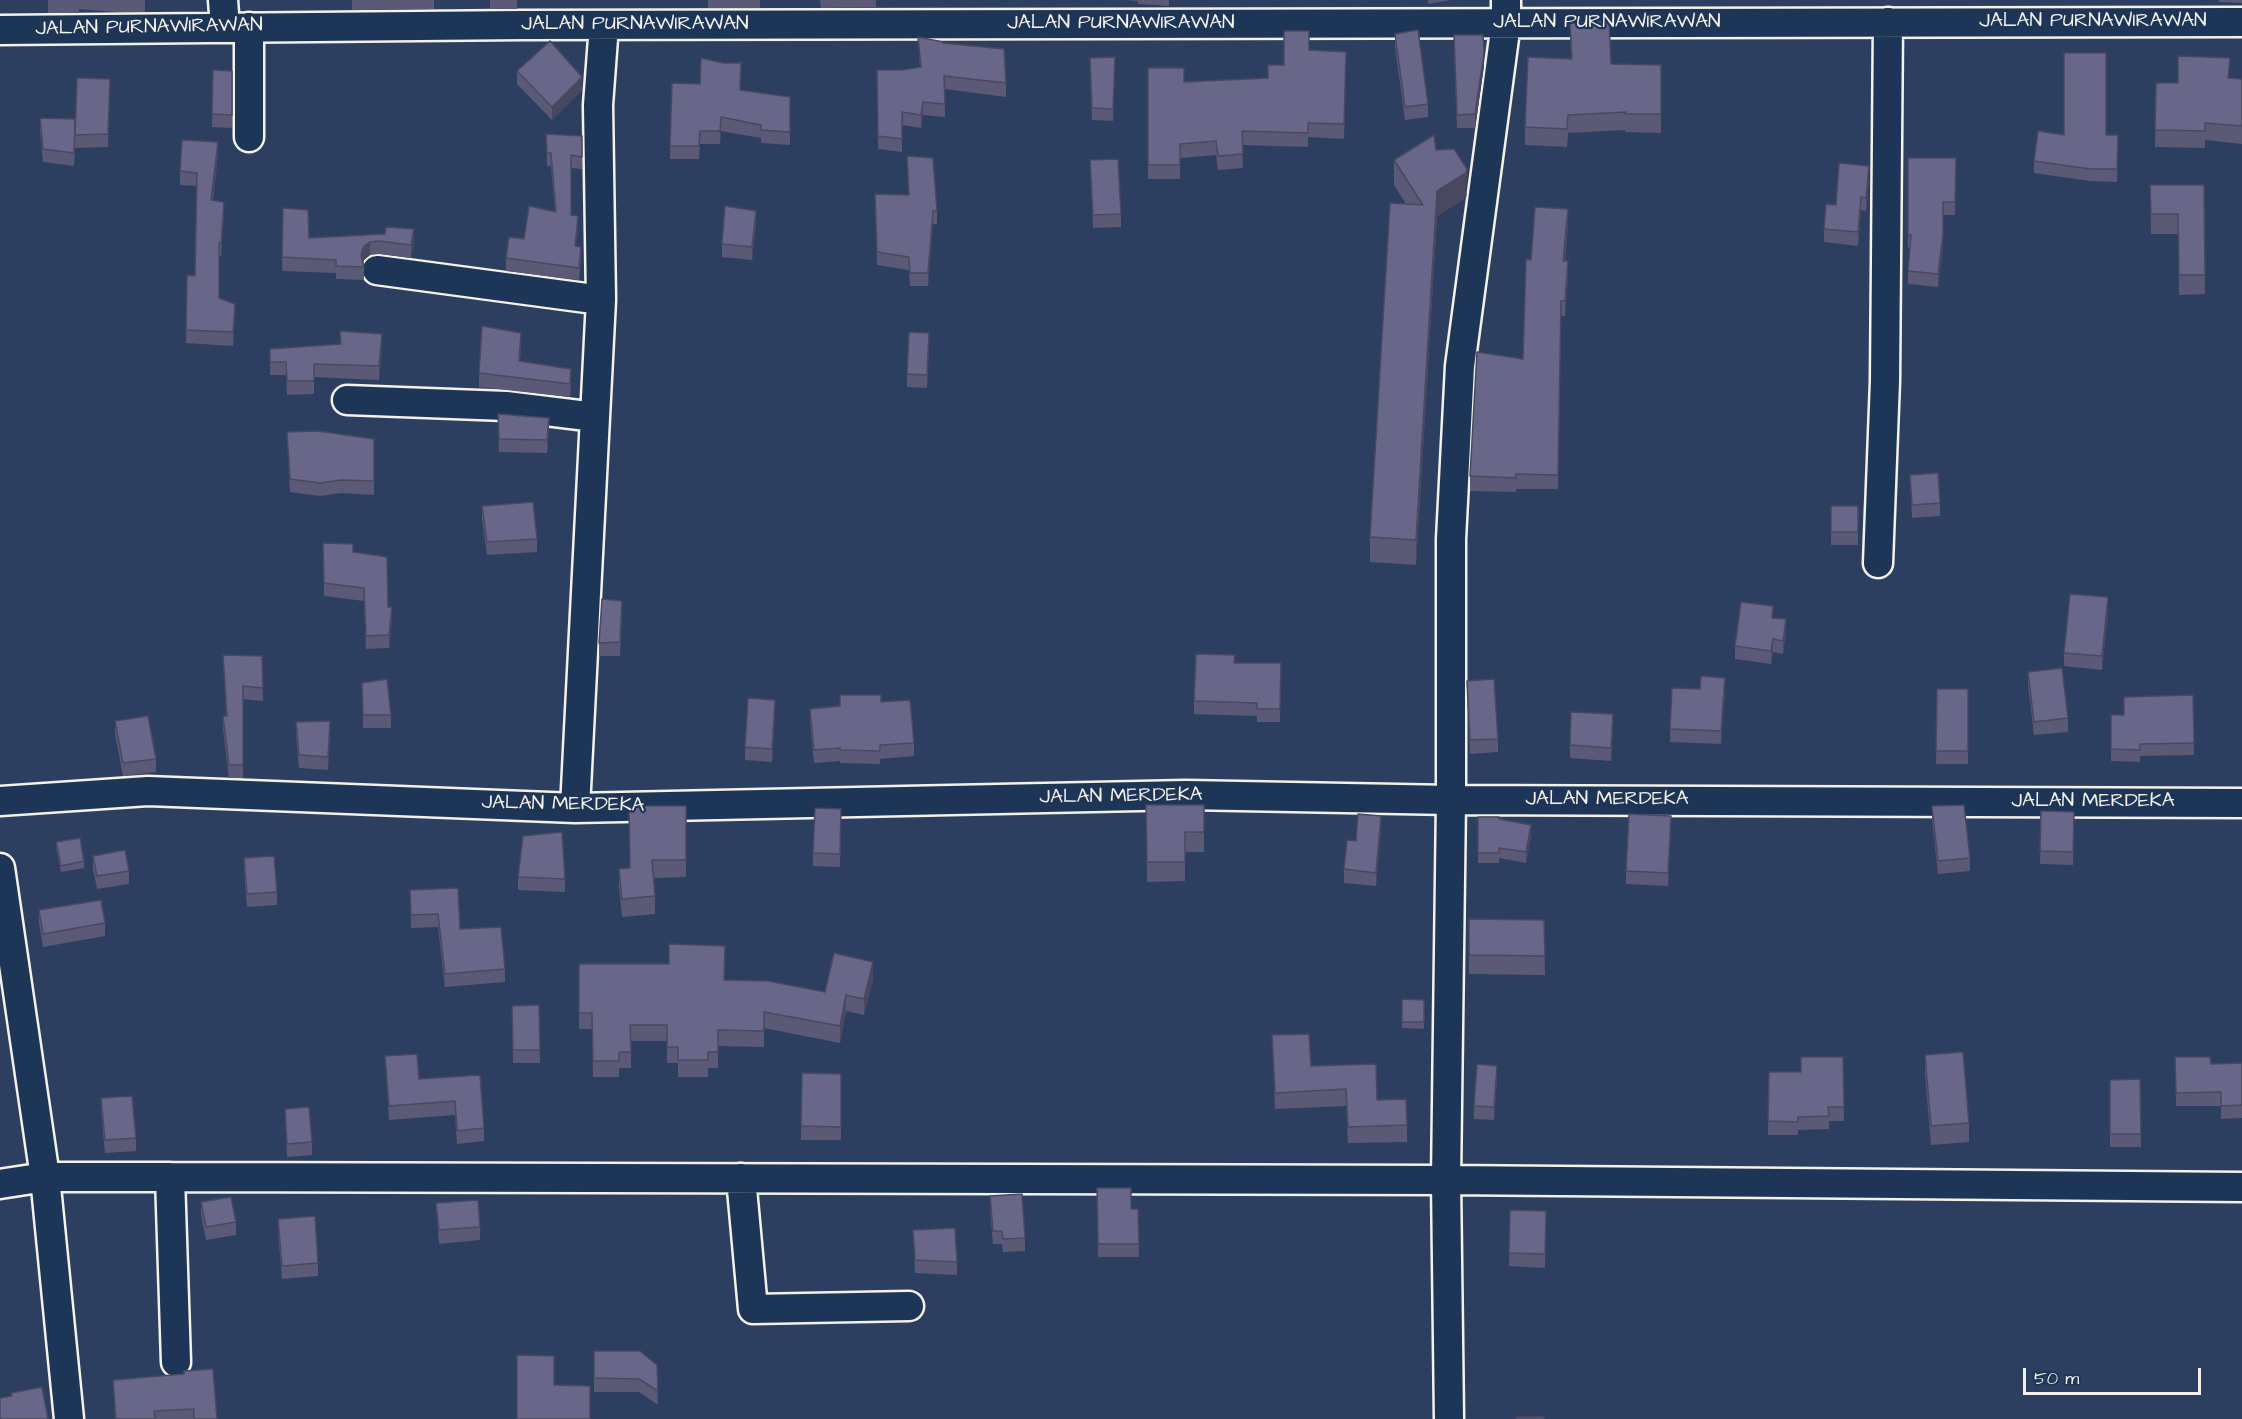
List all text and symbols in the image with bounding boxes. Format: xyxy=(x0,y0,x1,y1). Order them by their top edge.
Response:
street label: JALAN PURNAWIRAWAN xyxy=(1979,10,2207,34)
street label: JALAN PURNAWIRAWAN xyxy=(1493,11,1721,35)
street label: JALAN PURNAWIRAWAN xyxy=(1007,12,1235,36)
street label: JALAN PURNAWIRAWAN xyxy=(521,13,749,37)
street label: JALAN PURNAWIRAWAN xyxy=(35,14,263,42)
street label: JALAN MERDEKA xyxy=(1039,784,1203,810)
street label: JALAN MERDEKA xyxy=(1526,788,1688,812)
street label: JALAN MERDEKA xyxy=(2012,790,2174,814)
street label: JALAN MERDEKA xyxy=(481,792,645,818)
scale bar xyxy=(2026,1356,2204,1394)
text: 50 m xyxy=(2034,1366,2079,1391)

